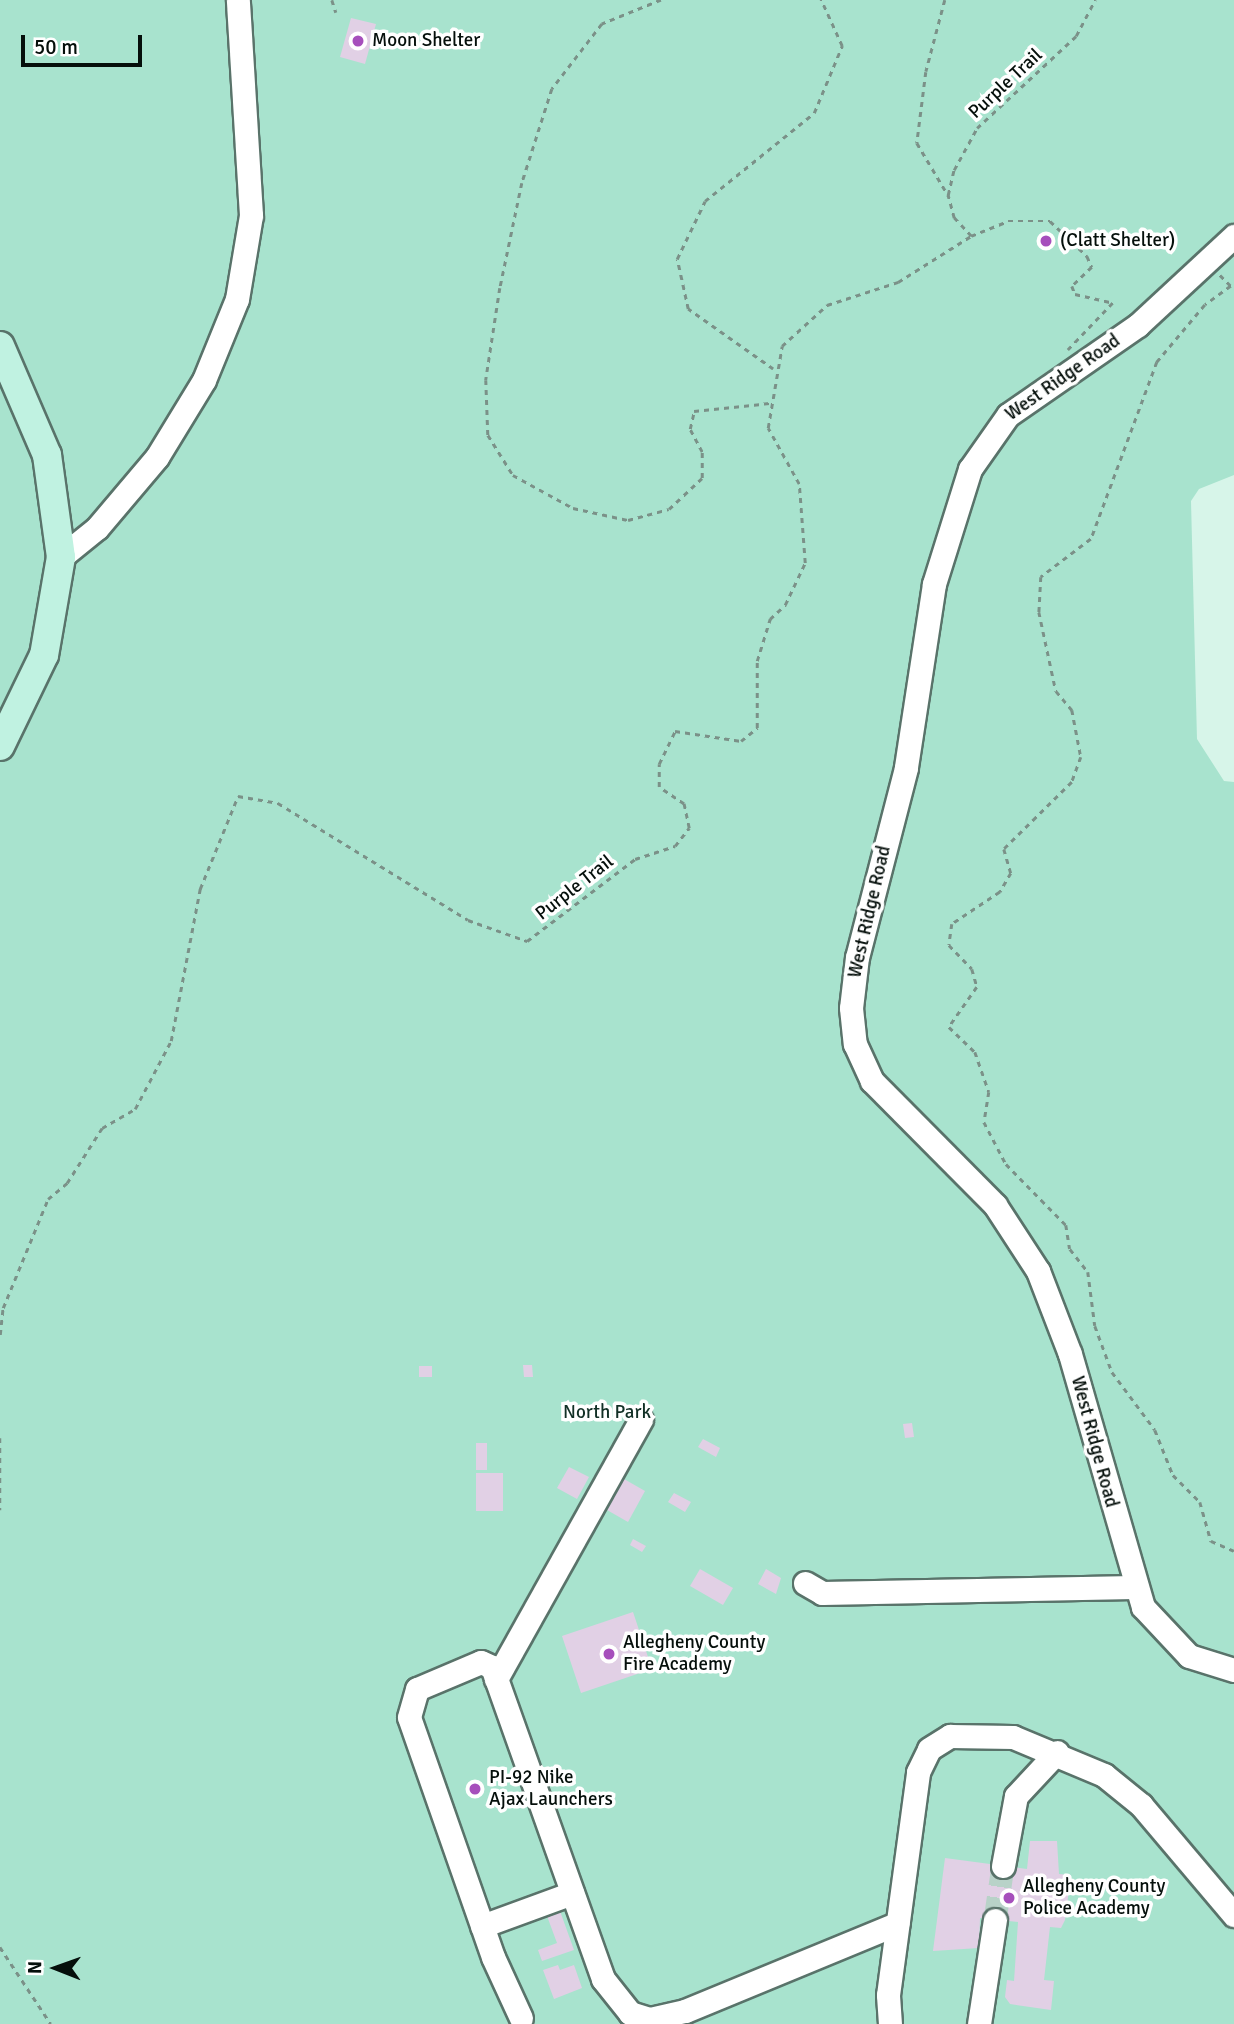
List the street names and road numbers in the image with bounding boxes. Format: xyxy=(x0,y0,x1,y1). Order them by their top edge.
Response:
street label: Purple Trail xyxy=(964,44,1048,124)
street label: West Ridge Road xyxy=(1001,330,1125,426)
street label: West Ridge Road xyxy=(844,844,896,980)
street label: Purple Trail xyxy=(531,850,619,926)
street label: West Ridge Road xyxy=(1066,1374,1122,1510)

